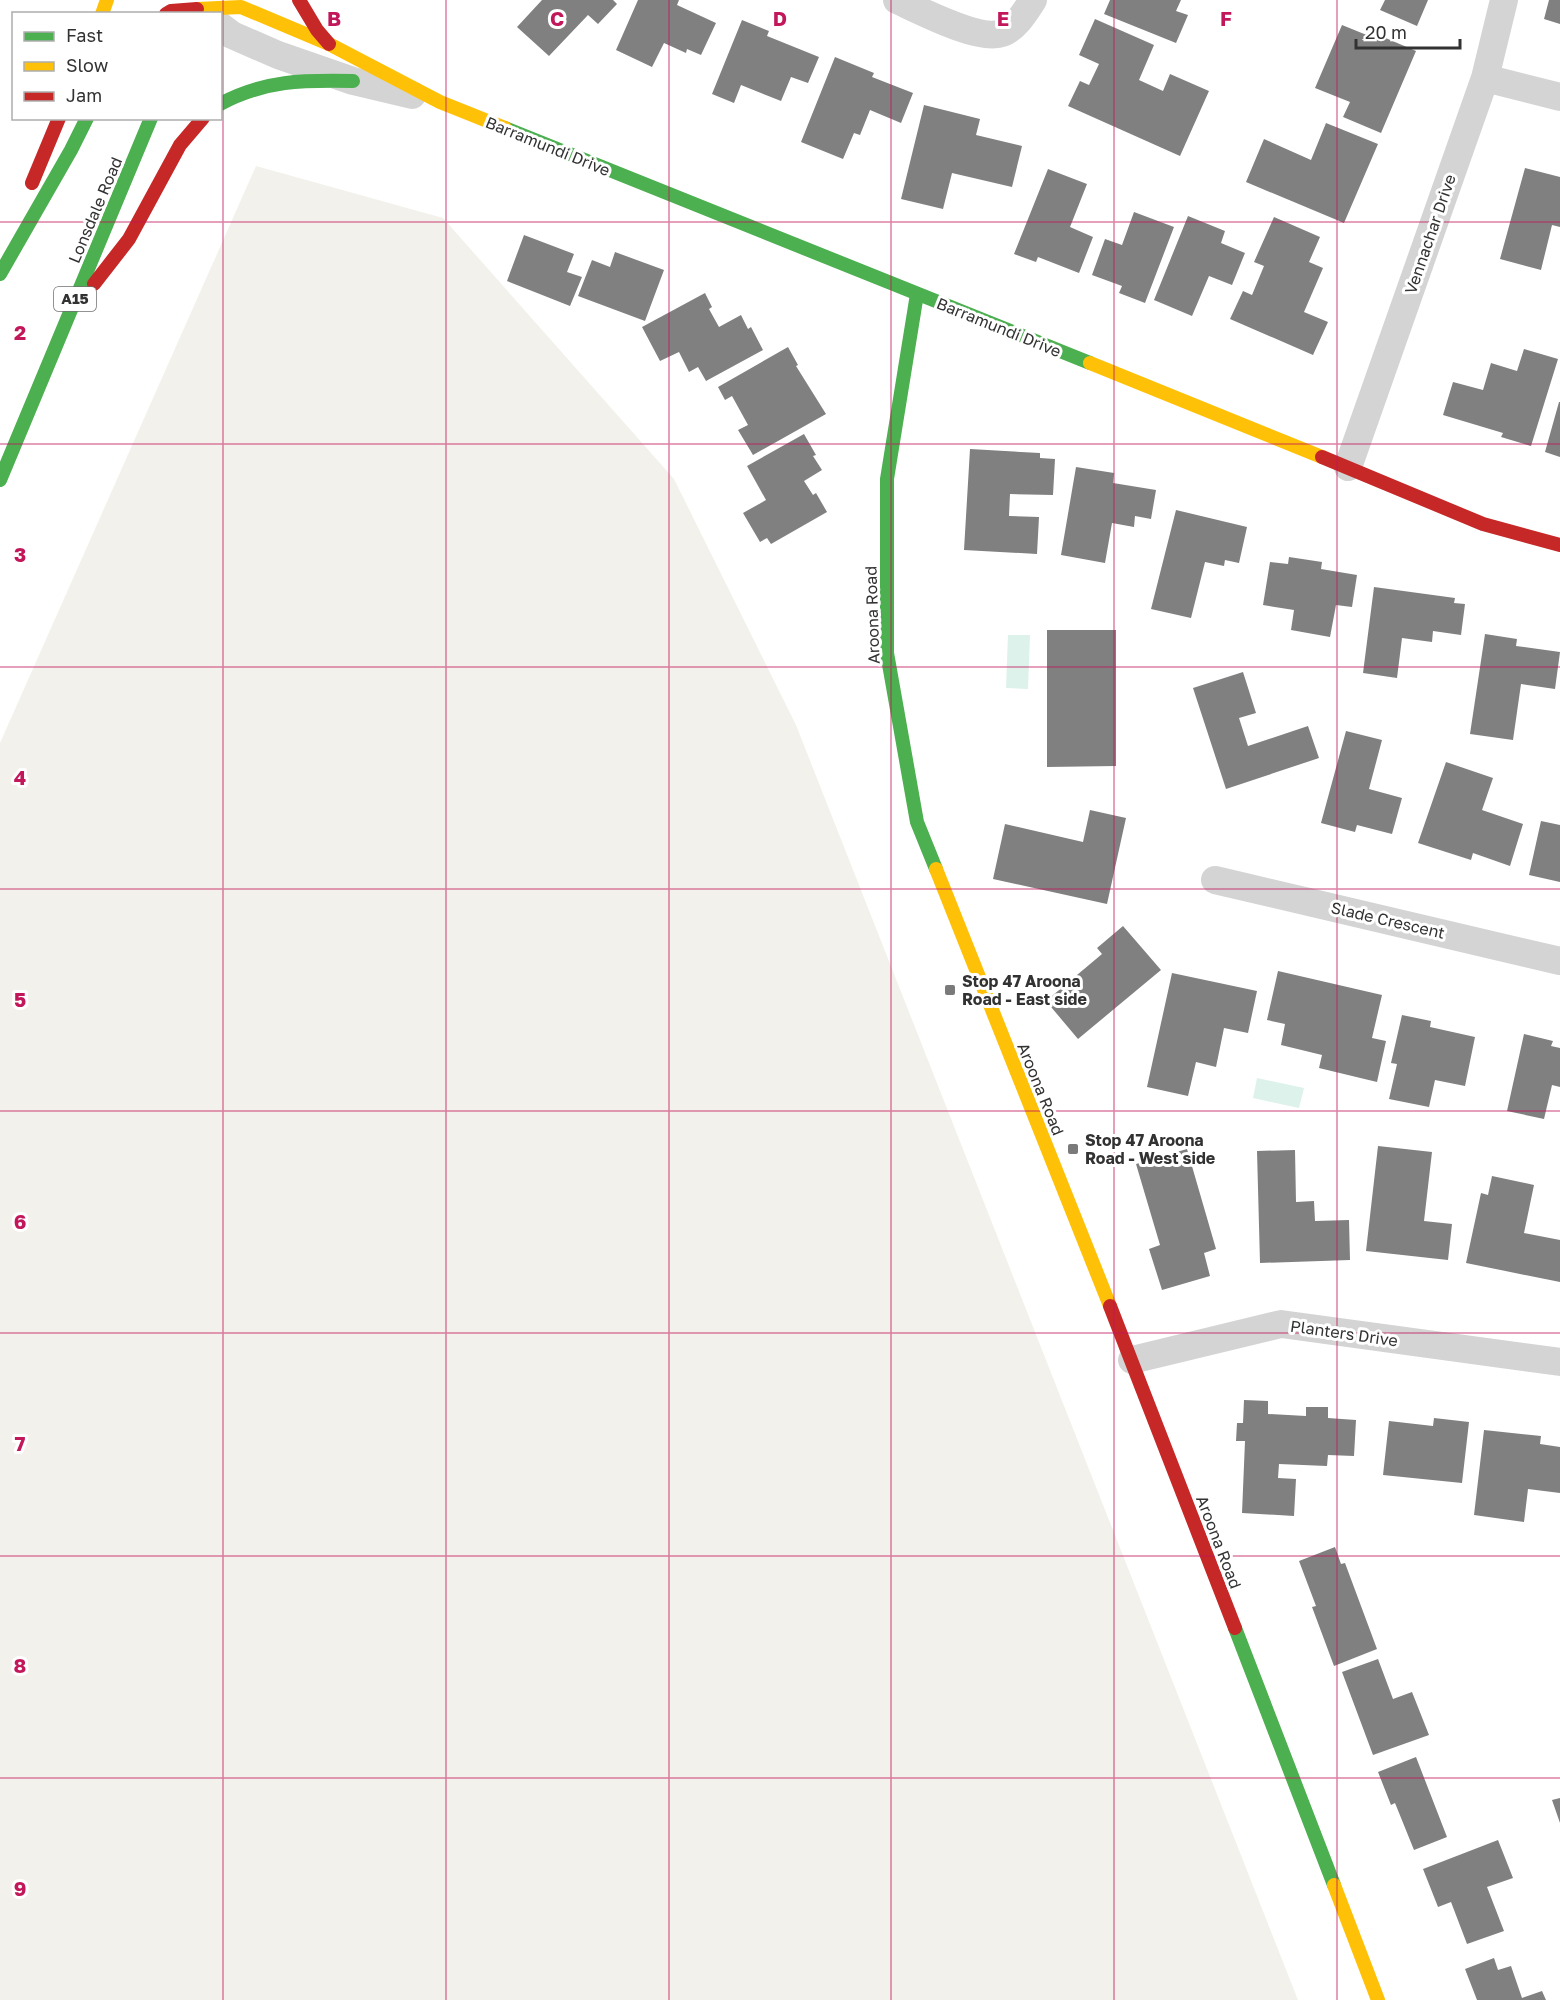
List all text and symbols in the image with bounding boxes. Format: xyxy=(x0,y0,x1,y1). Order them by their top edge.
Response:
text: B xyxy=(327,6,341,30)
text: C xyxy=(550,6,564,30)
text: D xyxy=(773,6,787,30)
text: E xyxy=(997,6,1009,30)
text: F xyxy=(1220,6,1232,30)
legend xyxy=(12,12,222,120)
scale bar xyxy=(1356,12,1460,50)
text: 20 m xyxy=(1365,21,1407,43)
text: Fast xyxy=(66,24,103,46)
text: Slow xyxy=(66,54,109,76)
text: Jam xyxy=(66,84,102,106)
street label: Barramundi Drive xyxy=(483,112,613,180)
street label: Lonsdale Road xyxy=(64,154,126,266)
street label: Vennachar Drive xyxy=(1400,172,1460,296)
road number: A15 xyxy=(54,287,96,311)
street label: Barramundi Drive xyxy=(934,293,1064,361)
text: 2 xyxy=(14,320,26,344)
text: 3 xyxy=(14,542,26,566)
street label: Aroona Road xyxy=(860,566,884,664)
text: 4 xyxy=(14,765,26,789)
street label: Slade Crescent xyxy=(1329,897,1447,943)
place label: Stop 47 Aroona Road - East side xyxy=(962,971,1087,1009)
marker: Stop 47 Aroona Road - East side xyxy=(943,983,957,997)
text: 5 xyxy=(14,987,26,1011)
street label: Aroona Road xyxy=(1013,1040,1069,1138)
place label: Stop 47 Aroona Road - West side xyxy=(1085,1130,1215,1168)
marker: Stop 47 Aroona Road - West side xyxy=(1066,1142,1080,1156)
text: 6 xyxy=(14,1209,26,1233)
street label: Planters Drive xyxy=(1289,1316,1399,1350)
text: 7 xyxy=(15,1431,26,1455)
street label: Aroona Road xyxy=(1192,1493,1246,1591)
text: 8 xyxy=(14,1653,26,1677)
text: 9 xyxy=(14,1876,26,1900)

